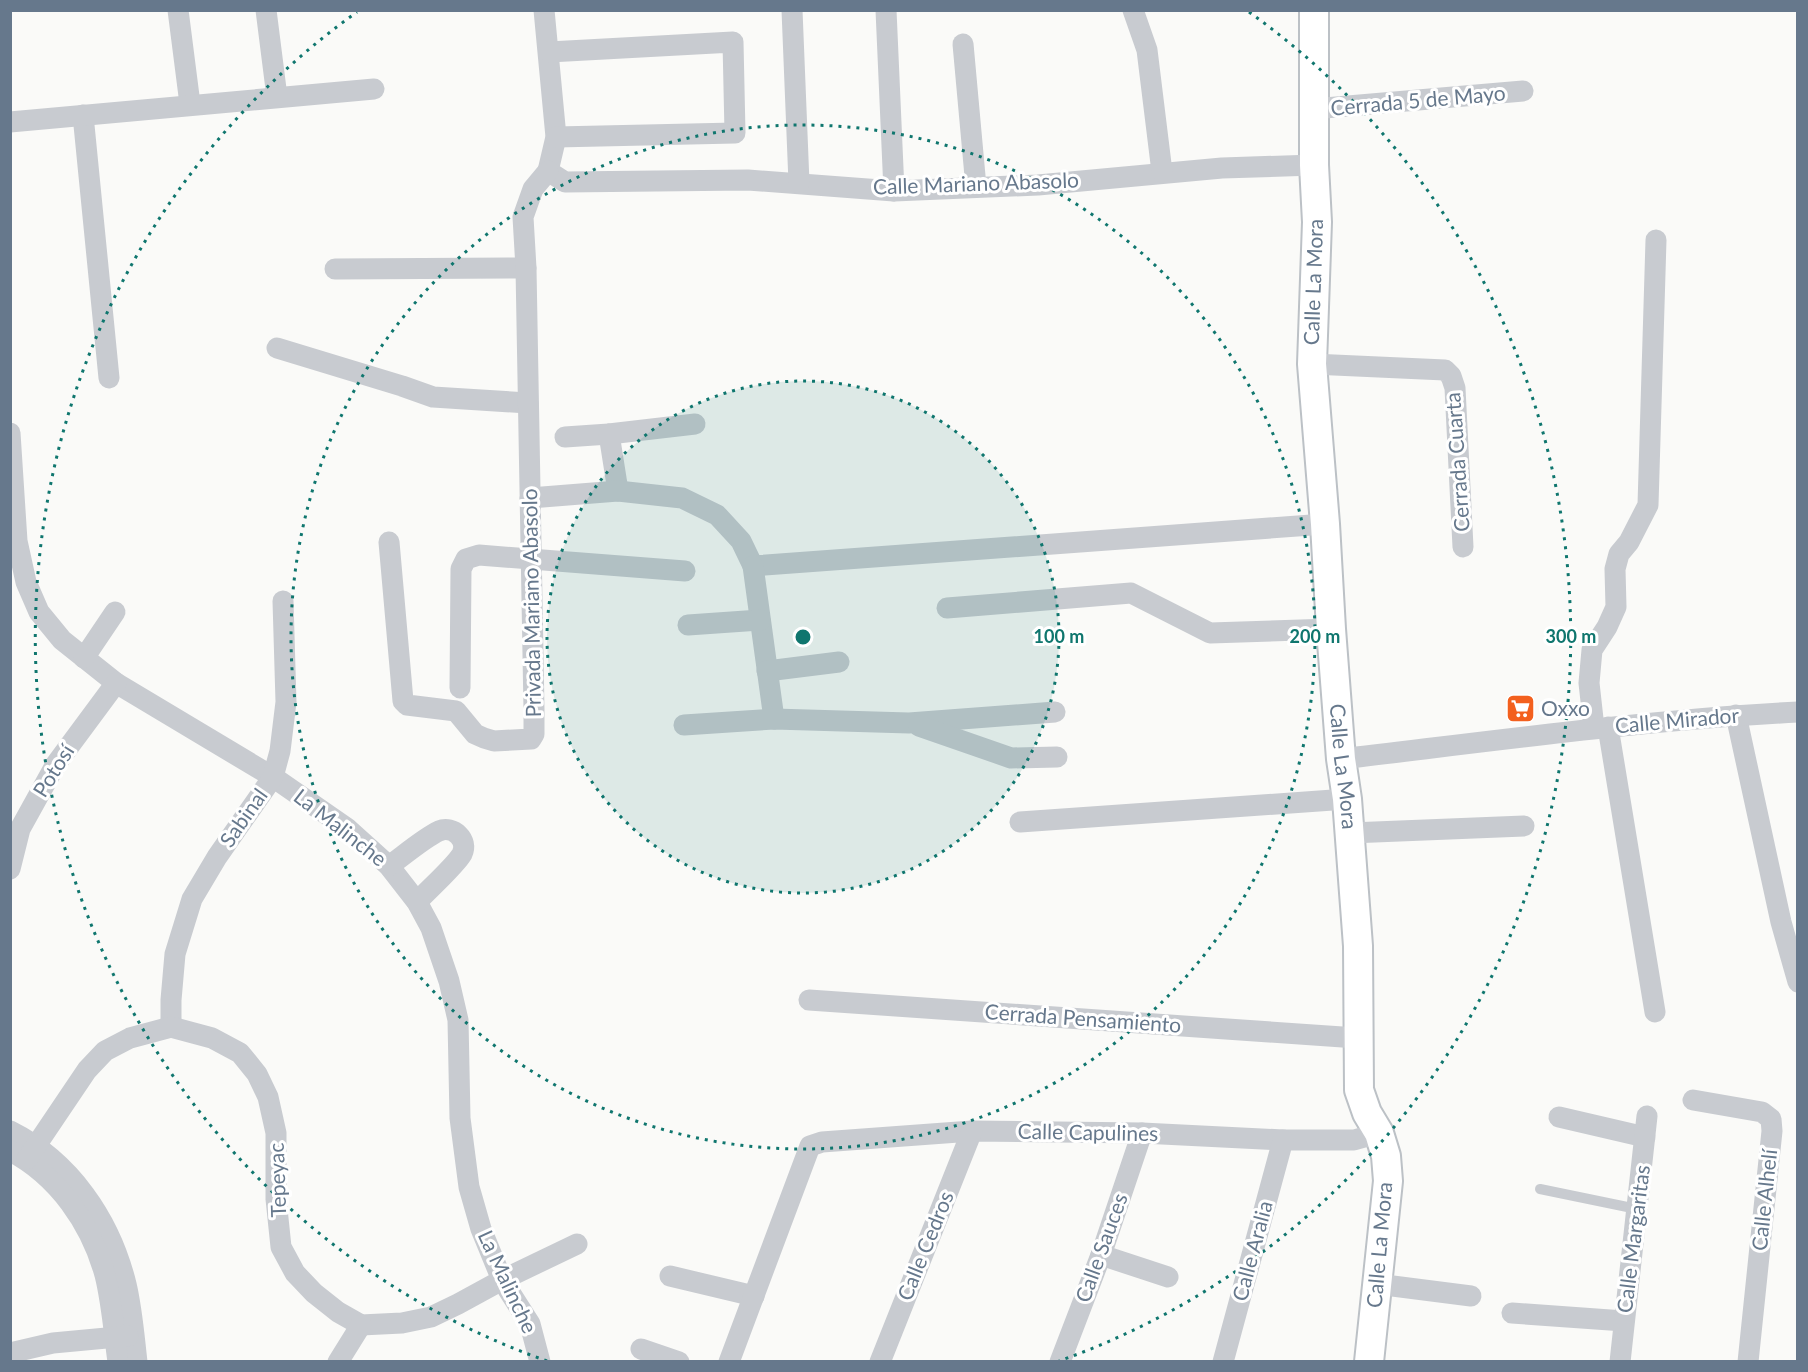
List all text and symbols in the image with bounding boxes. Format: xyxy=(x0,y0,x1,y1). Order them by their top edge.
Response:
street label: Cerrada 5 de Mayo xyxy=(1329,79,1507,120)
street label: Calle Mariano Abasolo xyxy=(873,166,1079,199)
street label: Calle La Mora xyxy=(1298,218,1327,346)
street label: Cerrada Cuarta xyxy=(1439,392,1474,533)
street label: Privada Mariano Abasolo xyxy=(516,488,545,718)
text: 100 m xyxy=(1034,625,1084,647)
text: 200 m xyxy=(1290,625,1340,647)
text: 300 m xyxy=(1546,625,1596,647)
centre of rings xyxy=(793,627,813,647)
supermarket icon: Oxxo xyxy=(1504,693,1536,725)
place label: Oxxo xyxy=(1541,695,1590,720)
street label: Calle Mirador xyxy=(1614,702,1740,737)
street label: Calle La Mora xyxy=(1326,703,1363,830)
street label: Potosí xyxy=(27,738,79,801)
street label: Sabinal xyxy=(214,783,272,851)
street label: La Malinche xyxy=(290,783,392,871)
street label: Cerrada Pensamiento xyxy=(984,998,1182,1037)
street label: Calle Capulines xyxy=(1017,1118,1159,1145)
street label: Tepeyac xyxy=(263,1142,290,1218)
street label: Calle Alhelí xyxy=(1746,1147,1781,1252)
street label: Calle Margaritas xyxy=(1611,1163,1654,1314)
street label: Calle La Mora xyxy=(1361,1181,1396,1309)
street label: Calle Cedros xyxy=(891,1187,958,1304)
street label: Calle Sauces xyxy=(1069,1190,1132,1305)
street label: Calle Aralia xyxy=(1226,1198,1277,1303)
street label: La Malinche xyxy=(474,1226,543,1337)

